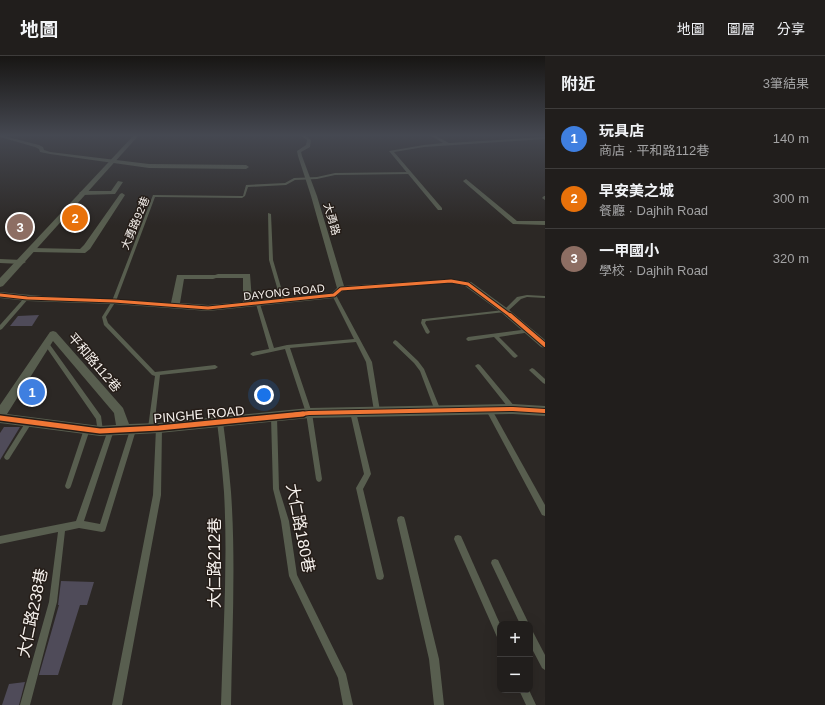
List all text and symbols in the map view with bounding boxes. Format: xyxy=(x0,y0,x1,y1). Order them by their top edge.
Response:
text: 地圖 xyxy=(20,19,58,40)
text: 地圖 xyxy=(677,21,705,37)
text: 圖層 xyxy=(727,21,755,37)
text: 分享 xyxy=(777,21,805,37)
text: 附近 xyxy=(561,75,595,94)
text: 3筆結果 xyxy=(763,76,809,91)
text: 玩具店 xyxy=(599,122,644,139)
text: 1 xyxy=(570,131,578,146)
text: 140 m xyxy=(773,131,809,146)
text: 商店 · 平和路112巷 xyxy=(599,143,709,158)
text: 早安美之城 xyxy=(599,182,674,199)
text: 2 xyxy=(570,191,578,206)
text: 300 m xyxy=(773,191,809,206)
street label: 大勇路92巷 xyxy=(118,195,152,251)
street label: 大勇路 xyxy=(322,201,342,237)
pin: 2 xyxy=(62,203,88,233)
text: 餐廳 · Dajhih Road xyxy=(599,203,708,218)
pin: 3 xyxy=(7,212,33,242)
text: 一甲國小 xyxy=(599,242,659,259)
text: 3 xyxy=(570,251,578,266)
text: 320 m xyxy=(773,251,809,266)
text: 學校 · Dajhih Road xyxy=(599,263,708,278)
street label: DAYONG ROAD xyxy=(243,282,325,302)
street label: 平和路112巷 xyxy=(65,330,124,395)
pin: 1 xyxy=(19,377,45,407)
your location xyxy=(254,385,274,405)
street label: PINGHE ROAD xyxy=(153,403,245,426)
street label: 大仁路180巷 xyxy=(284,482,318,574)
street label: 大仁路212巷 xyxy=(206,518,223,608)
street label: 大仁路238巷 xyxy=(15,567,50,659)
map controls xyxy=(497,621,533,693)
button: + xyxy=(497,621,533,657)
button: − xyxy=(497,657,533,693)

